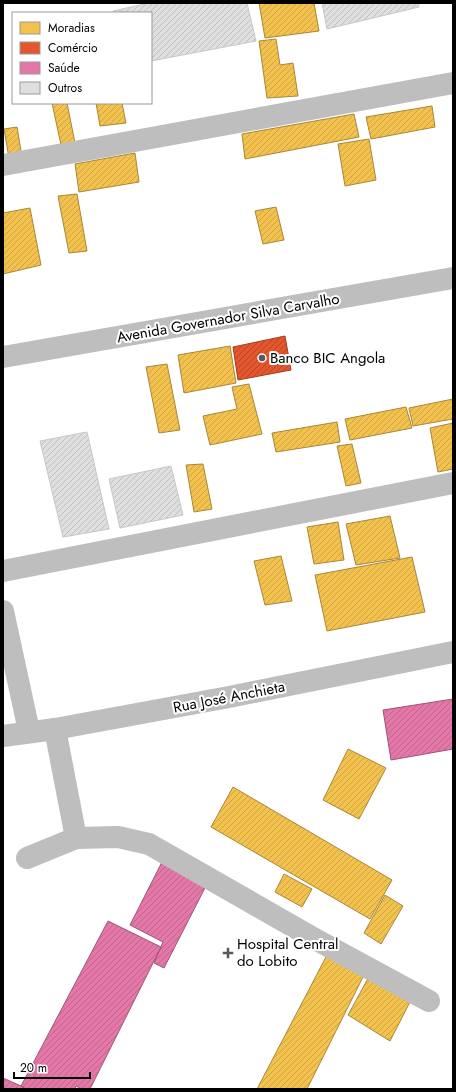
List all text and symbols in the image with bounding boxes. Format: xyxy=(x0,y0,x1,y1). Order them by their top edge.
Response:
legend xyxy=(12,12,152,104)
text: Moradias xyxy=(48,19,95,37)
text: Comércio xyxy=(48,39,98,57)
text: Saúde xyxy=(48,59,80,77)
text: Outros xyxy=(48,79,82,97)
street label: Avenida Governador Silva Carvalho xyxy=(115,288,341,348)
place label: Banco BIC Angola xyxy=(270,347,385,369)
marker: Banco BIC Angola xyxy=(257,353,267,363)
street label: Rua José Anchieta xyxy=(171,675,287,719)
place label: Hospital Central do Lobito xyxy=(237,933,338,972)
marker: Hospital Central do Lobito xyxy=(222,947,234,959)
scale bar xyxy=(14,1054,90,1080)
text: 20 m xyxy=(20,1059,47,1077)

